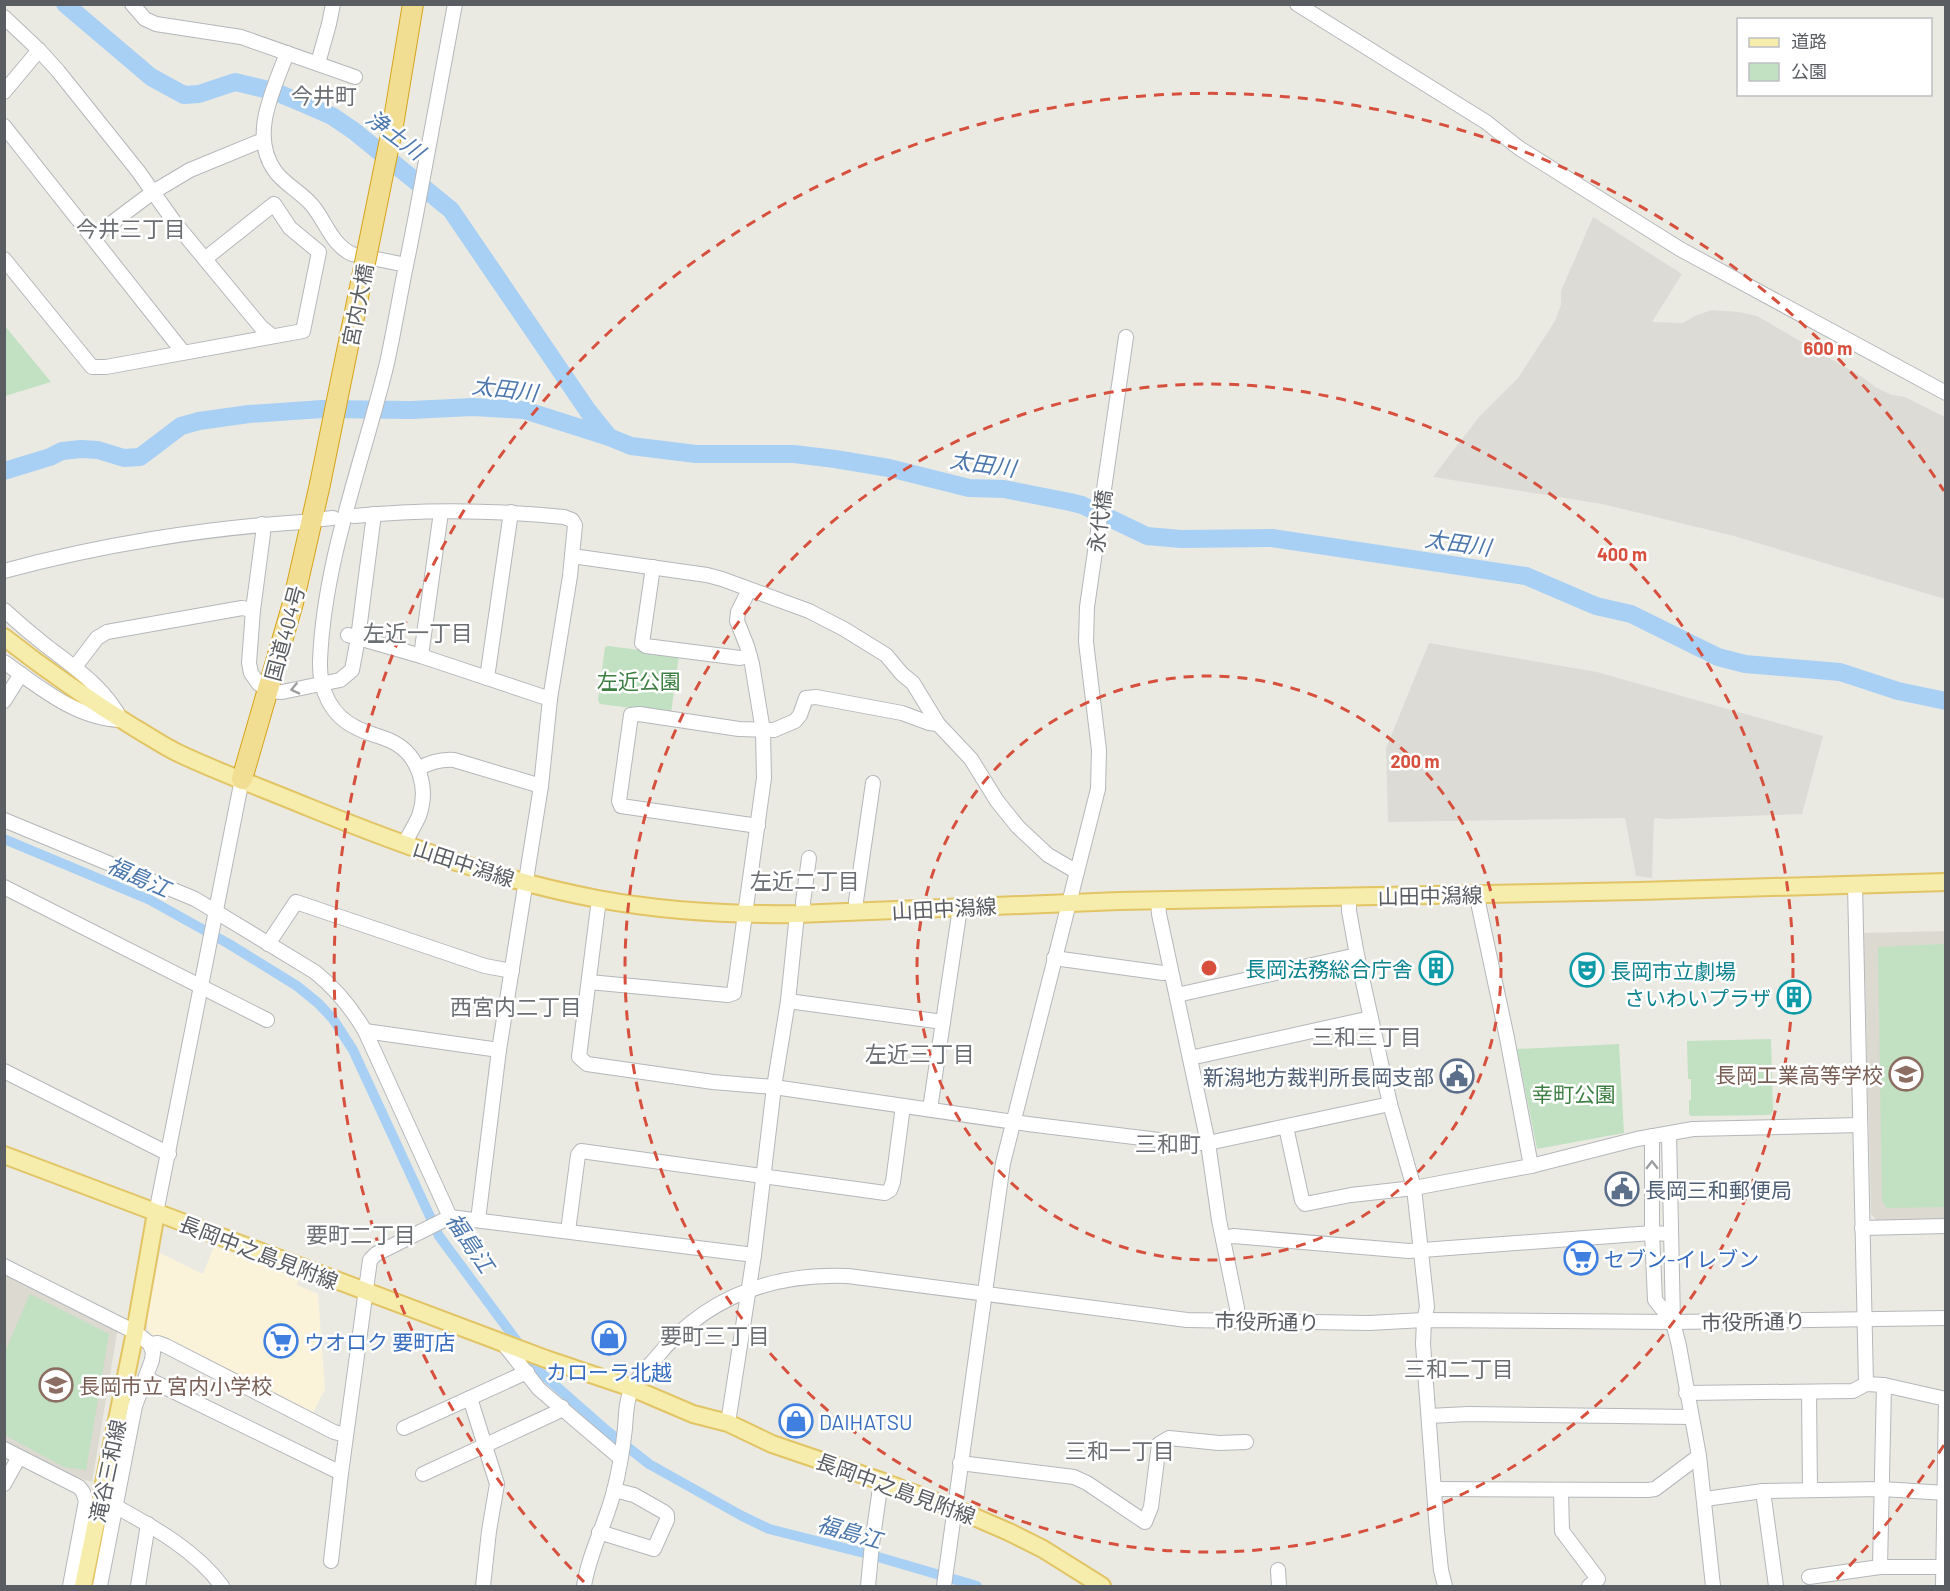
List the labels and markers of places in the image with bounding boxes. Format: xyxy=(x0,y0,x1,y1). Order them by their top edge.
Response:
building icon: 長岡法務総合庁舎 xyxy=(1418,950,1454,986)
theatre icon: 長岡市立劇場 xyxy=(1569,952,1605,988)
place label: 長岡法務総合庁舎 xyxy=(1245,956,1413,981)
centre of rings xyxy=(1199,958,1219,978)
place label: 長岡市立劇場 xyxy=(1610,958,1736,983)
building icon: さいわいプラザ xyxy=(1776,979,1812,1015)
place label: さいわいプラザ xyxy=(1624,985,1771,1010)
school or university icon: 長岡工業高等学校 xyxy=(1888,1056,1924,1092)
public building icon: 新潟地方裁判所長岡支部 xyxy=(1439,1058,1475,1094)
place label: 長岡工業高等学校 xyxy=(1715,1062,1883,1087)
place label: 新潟地方裁判所長岡支部 xyxy=(1203,1064,1434,1089)
public building icon: 長岡三和郵便局 xyxy=(1604,1171,1640,1207)
place label: 長岡三和郵便局 xyxy=(1645,1177,1792,1202)
supermarket icon: セブン-イレブン xyxy=(1563,1240,1599,1276)
place label: セブン-イレブン xyxy=(1604,1246,1759,1271)
shop icon: カローラ北越 xyxy=(591,1320,627,1356)
supermarket icon: ウオロク 要町店 xyxy=(263,1323,299,1359)
place label: ウオロク 要町店 xyxy=(304,1329,455,1354)
place label: カローラ北越 xyxy=(546,1359,672,1384)
school or university icon: 長岡市立 宮内小学校 xyxy=(38,1367,74,1403)
place label: 長岡市立 宮内小学校 xyxy=(79,1373,272,1398)
shop icon: DAIHATSU xyxy=(778,1403,814,1439)
place label: DAIHATSU xyxy=(819,1409,913,1434)

